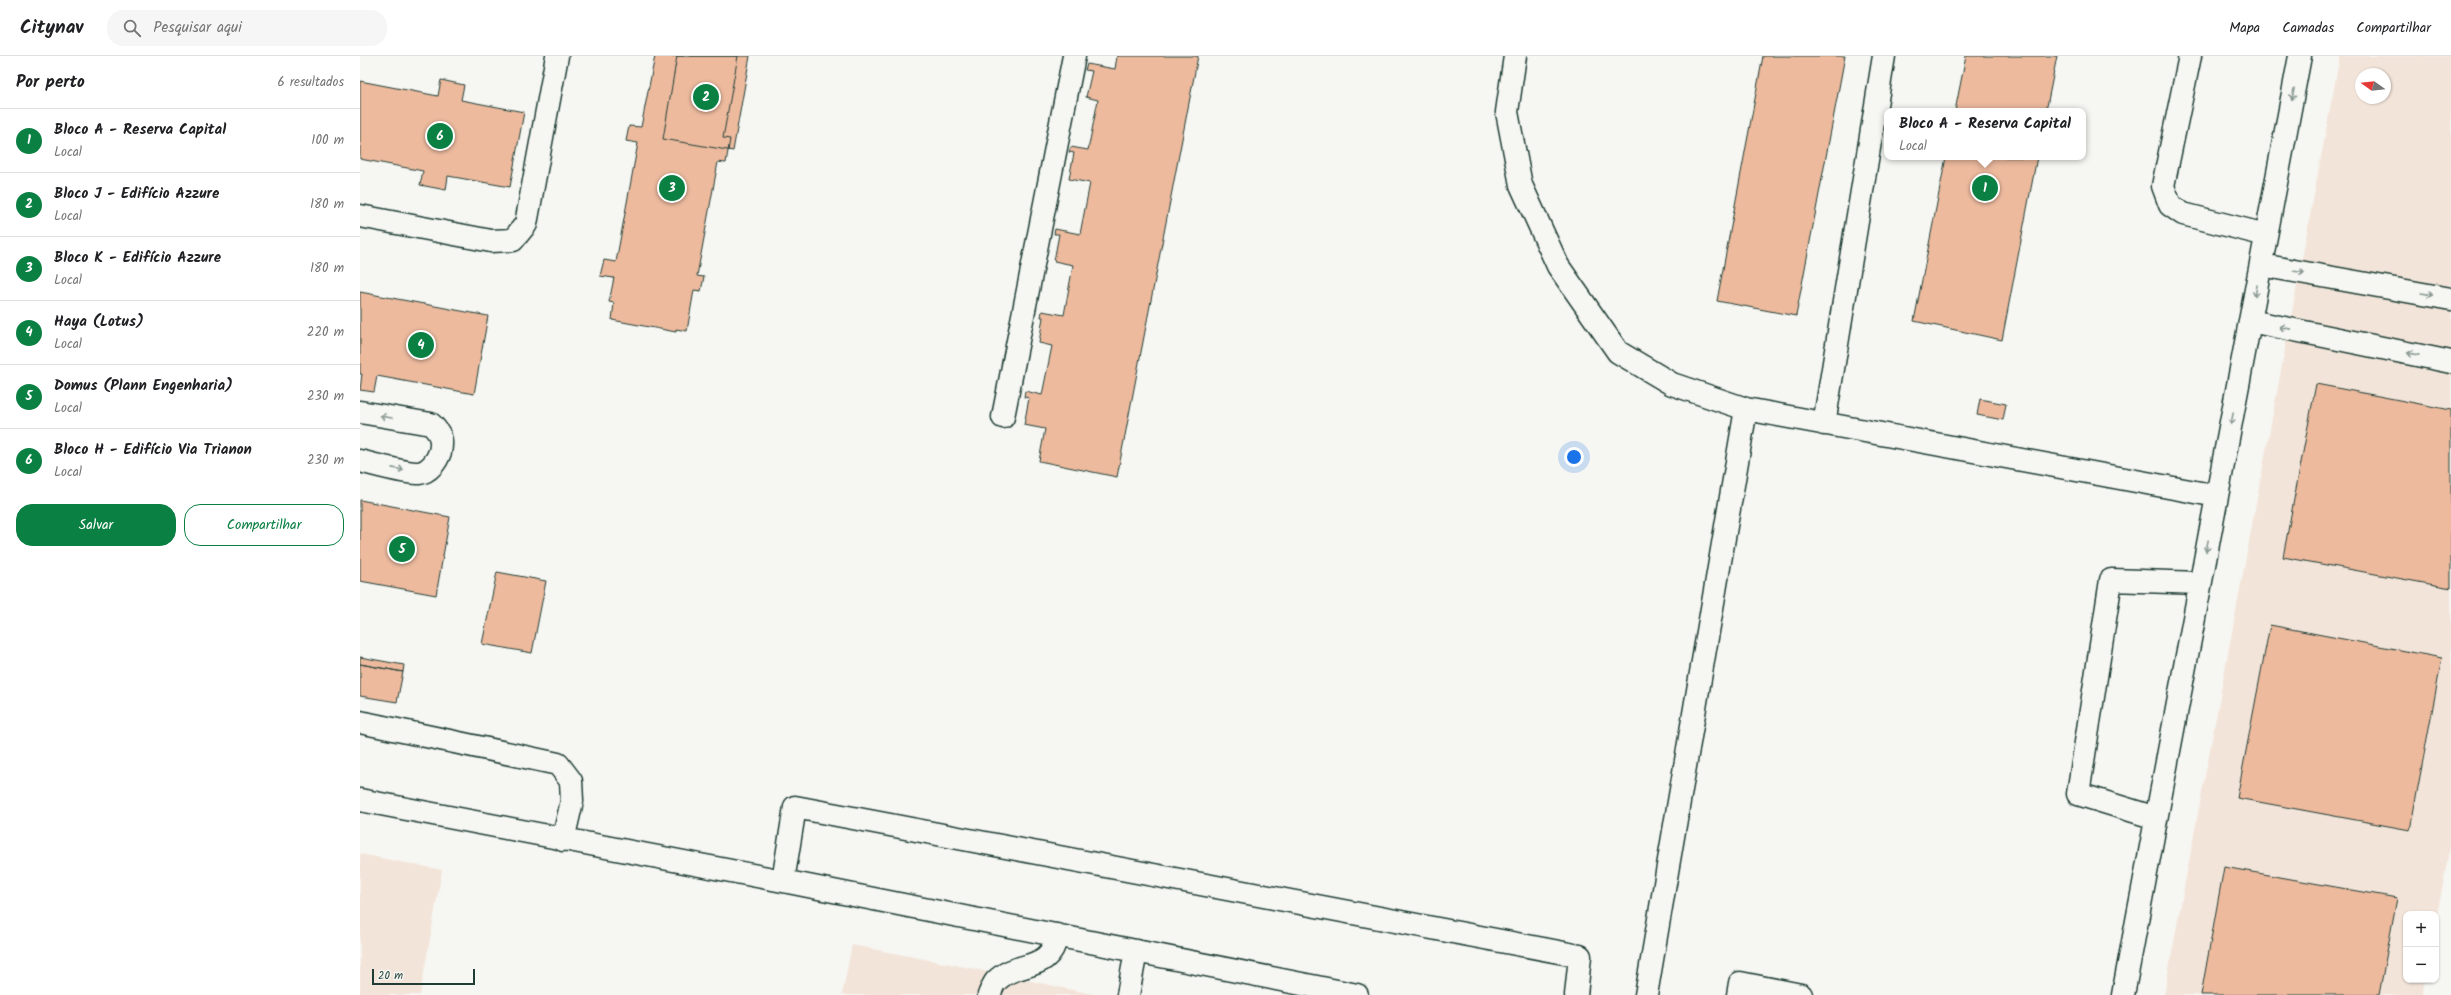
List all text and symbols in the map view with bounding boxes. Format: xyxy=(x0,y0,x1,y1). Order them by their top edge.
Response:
search box xyxy=(107,10,387,46)
text: Citynav xyxy=(20,13,83,43)
text: Pesquisar aqui xyxy=(153,16,242,40)
icon: search xyxy=(121,17,143,39)
text: Mapa xyxy=(2229,17,2260,39)
text: Camadas xyxy=(2282,17,2334,39)
text: Compartilhar xyxy=(2356,17,2431,39)
north arrow xyxy=(2355,68,2391,104)
text: Por perto xyxy=(16,69,85,96)
text: 6 resultados xyxy=(277,72,344,93)
pin: 2 xyxy=(693,82,719,112)
one-way arrow xyxy=(2289,87,2297,100)
popup xyxy=(1884,108,2086,160)
text: Bloco A - Reserva Capital xyxy=(1899,112,2071,136)
text: Bloco A - Reserva Capital xyxy=(54,118,226,142)
pin: 6 xyxy=(427,121,453,151)
text: 1 xyxy=(27,130,31,151)
text: 100 m xyxy=(311,130,344,151)
text: Local xyxy=(1899,136,1927,157)
text: Local xyxy=(54,142,82,163)
pin: 3 xyxy=(659,173,685,203)
pin: 1 xyxy=(1972,173,1998,203)
text: Bloco J - Edifício Azzure xyxy=(54,182,219,206)
text: 2 xyxy=(25,194,33,215)
text: 180 m xyxy=(310,194,344,215)
text: Local xyxy=(54,206,82,227)
text: Bloco K - Edifício Azzure xyxy=(54,246,221,270)
text: 3 xyxy=(25,258,33,279)
text: 180 m xyxy=(310,258,344,279)
one-way arrow xyxy=(2292,268,2305,276)
text: Local xyxy=(54,270,82,291)
one-way arrow xyxy=(2252,284,2260,297)
one-way arrow xyxy=(2420,291,2433,299)
text: Haya (Lotus) xyxy=(54,310,144,334)
text: 4 xyxy=(25,322,33,343)
text: 220 m xyxy=(307,322,344,343)
one-way arrow xyxy=(2279,324,2292,332)
pin: 4 xyxy=(408,330,434,360)
text: Local xyxy=(54,334,82,355)
one-way arrow xyxy=(2407,350,2420,358)
text: Domus (Plann Engenharia) xyxy=(54,374,233,398)
text: 5 xyxy=(26,386,32,407)
text: 230 m xyxy=(307,386,344,407)
text: Local xyxy=(54,398,82,419)
one-way arrow xyxy=(380,412,393,420)
one-way arrow xyxy=(2228,412,2236,425)
text: Bloco H - Edifício Via Trianon xyxy=(54,438,252,462)
your location xyxy=(1564,447,1584,467)
text: 6 xyxy=(25,450,33,471)
text: 230 m xyxy=(307,450,344,471)
text: Local xyxy=(54,462,82,483)
one-way arrow xyxy=(391,465,404,473)
button: Salvar xyxy=(16,504,176,546)
button: Compartilhar xyxy=(184,504,344,546)
pin: 5 xyxy=(389,534,415,564)
one-way arrow xyxy=(2203,539,2211,552)
map controls xyxy=(2403,911,2439,983)
button: + xyxy=(2403,911,2439,947)
button: − xyxy=(2403,947,2439,983)
scale bar xyxy=(372,967,475,986)
text: 20 m xyxy=(378,967,403,985)

